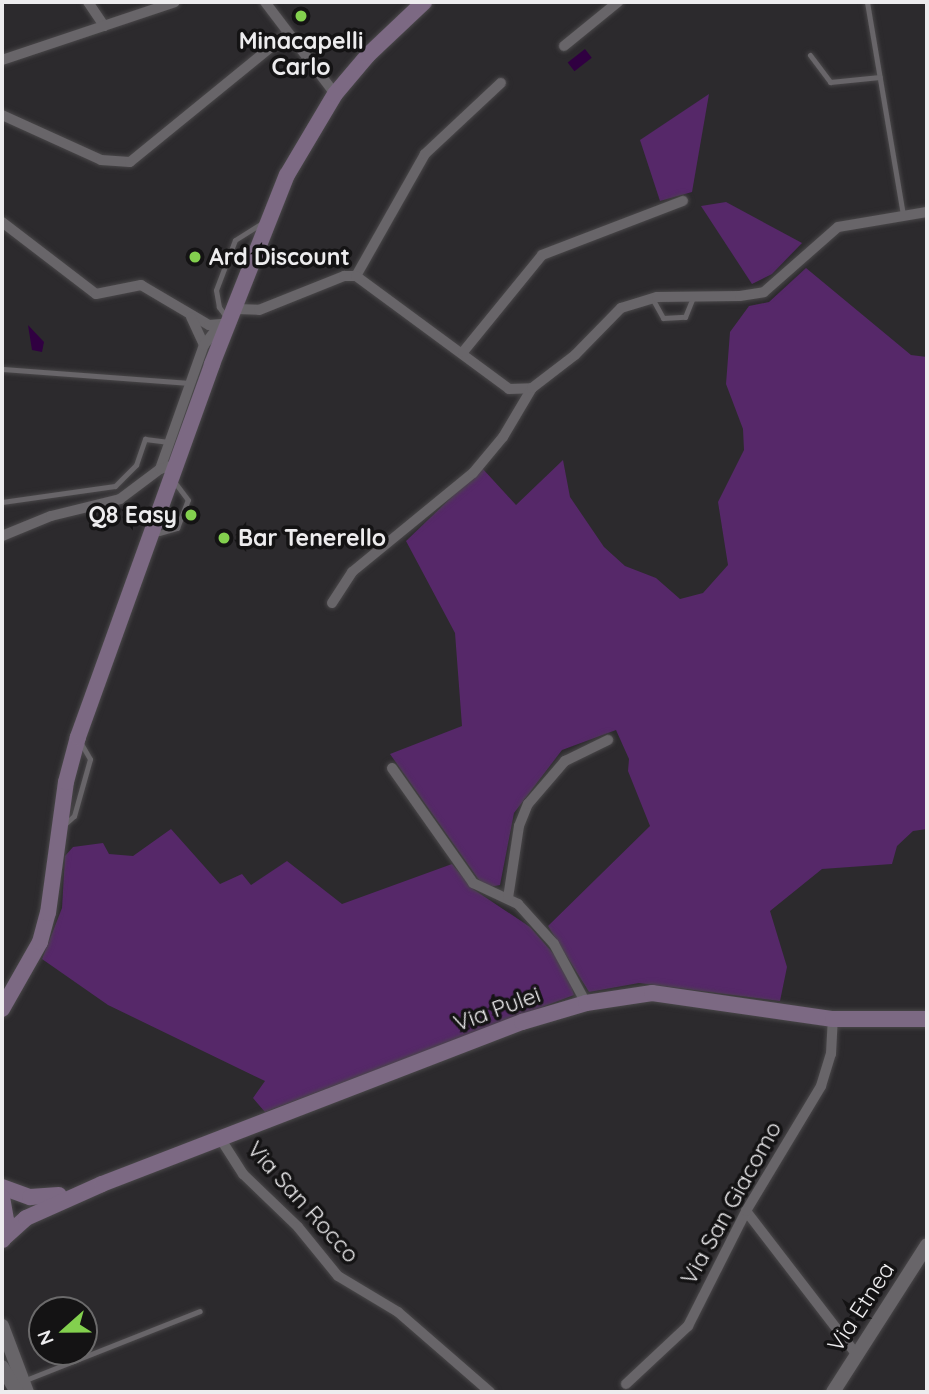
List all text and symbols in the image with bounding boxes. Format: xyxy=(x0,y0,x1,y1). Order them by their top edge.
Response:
marker: Minacapelli Carlo xyxy=(293,8,309,24)
place label: Minacapelli Carlo xyxy=(239,27,363,81)
place label: Ard Discount xyxy=(209,243,350,271)
marker: Ard Discount xyxy=(187,249,203,265)
place label: Q8 Easy xyxy=(88,501,177,529)
marker: Q8 Easy xyxy=(183,507,199,523)
place label: Bar Tenerello xyxy=(238,524,386,552)
marker: Bar Tenerello xyxy=(216,530,232,546)
street label: Via Pulei xyxy=(450,981,544,1037)
street label: Via San Giacomo xyxy=(675,1117,787,1289)
street label: Via San Rocco xyxy=(241,1136,365,1268)
street label: Via Etnea xyxy=(822,1257,900,1357)
north arrow xyxy=(28,1296,98,1366)
text: N xyxy=(32,1327,59,1349)

